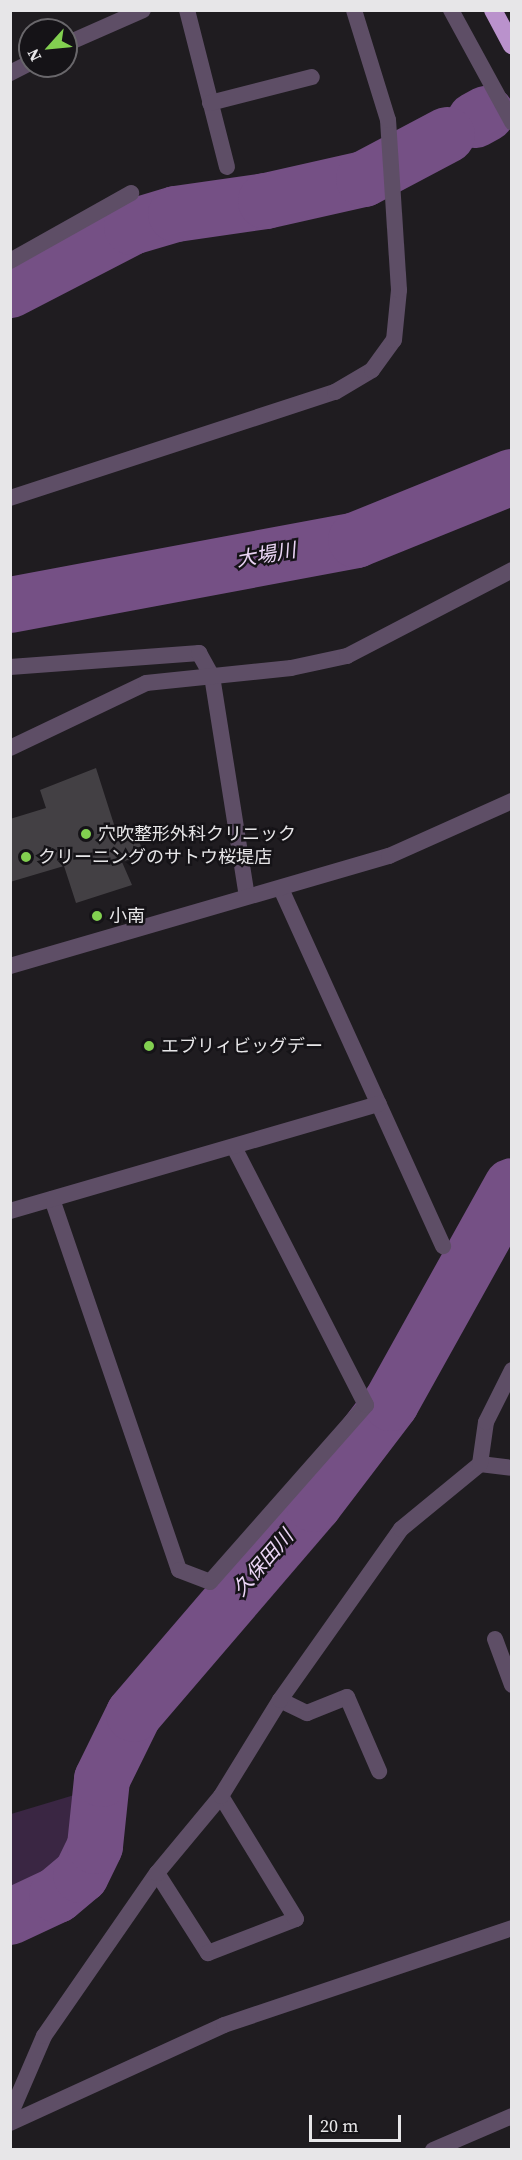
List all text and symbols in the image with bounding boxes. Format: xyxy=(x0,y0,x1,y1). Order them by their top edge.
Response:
north arrow xyxy=(18,18,78,78)
text: N xyxy=(21,45,46,65)
water label: 大場川 xyxy=(234,538,298,572)
place label: 穴吹整形外科クリニック xyxy=(98,823,296,845)
marker: 穴吹整形外科クリニック xyxy=(79,827,93,841)
place label: クリーニングのサトウ桜堤店 xyxy=(38,846,272,868)
marker: クリーニングのサトウ桜堤店 xyxy=(19,850,33,864)
place label: 小南 xyxy=(109,905,145,927)
marker: 小南 xyxy=(90,909,104,923)
place label: エブリィビッグデー xyxy=(161,1035,323,1057)
marker: エブリィビッグデー xyxy=(142,1039,156,1053)
water label: 久保田川 xyxy=(228,1525,298,1601)
scale bar xyxy=(312,2103,404,2141)
text: 20 m xyxy=(320,2113,358,2138)

